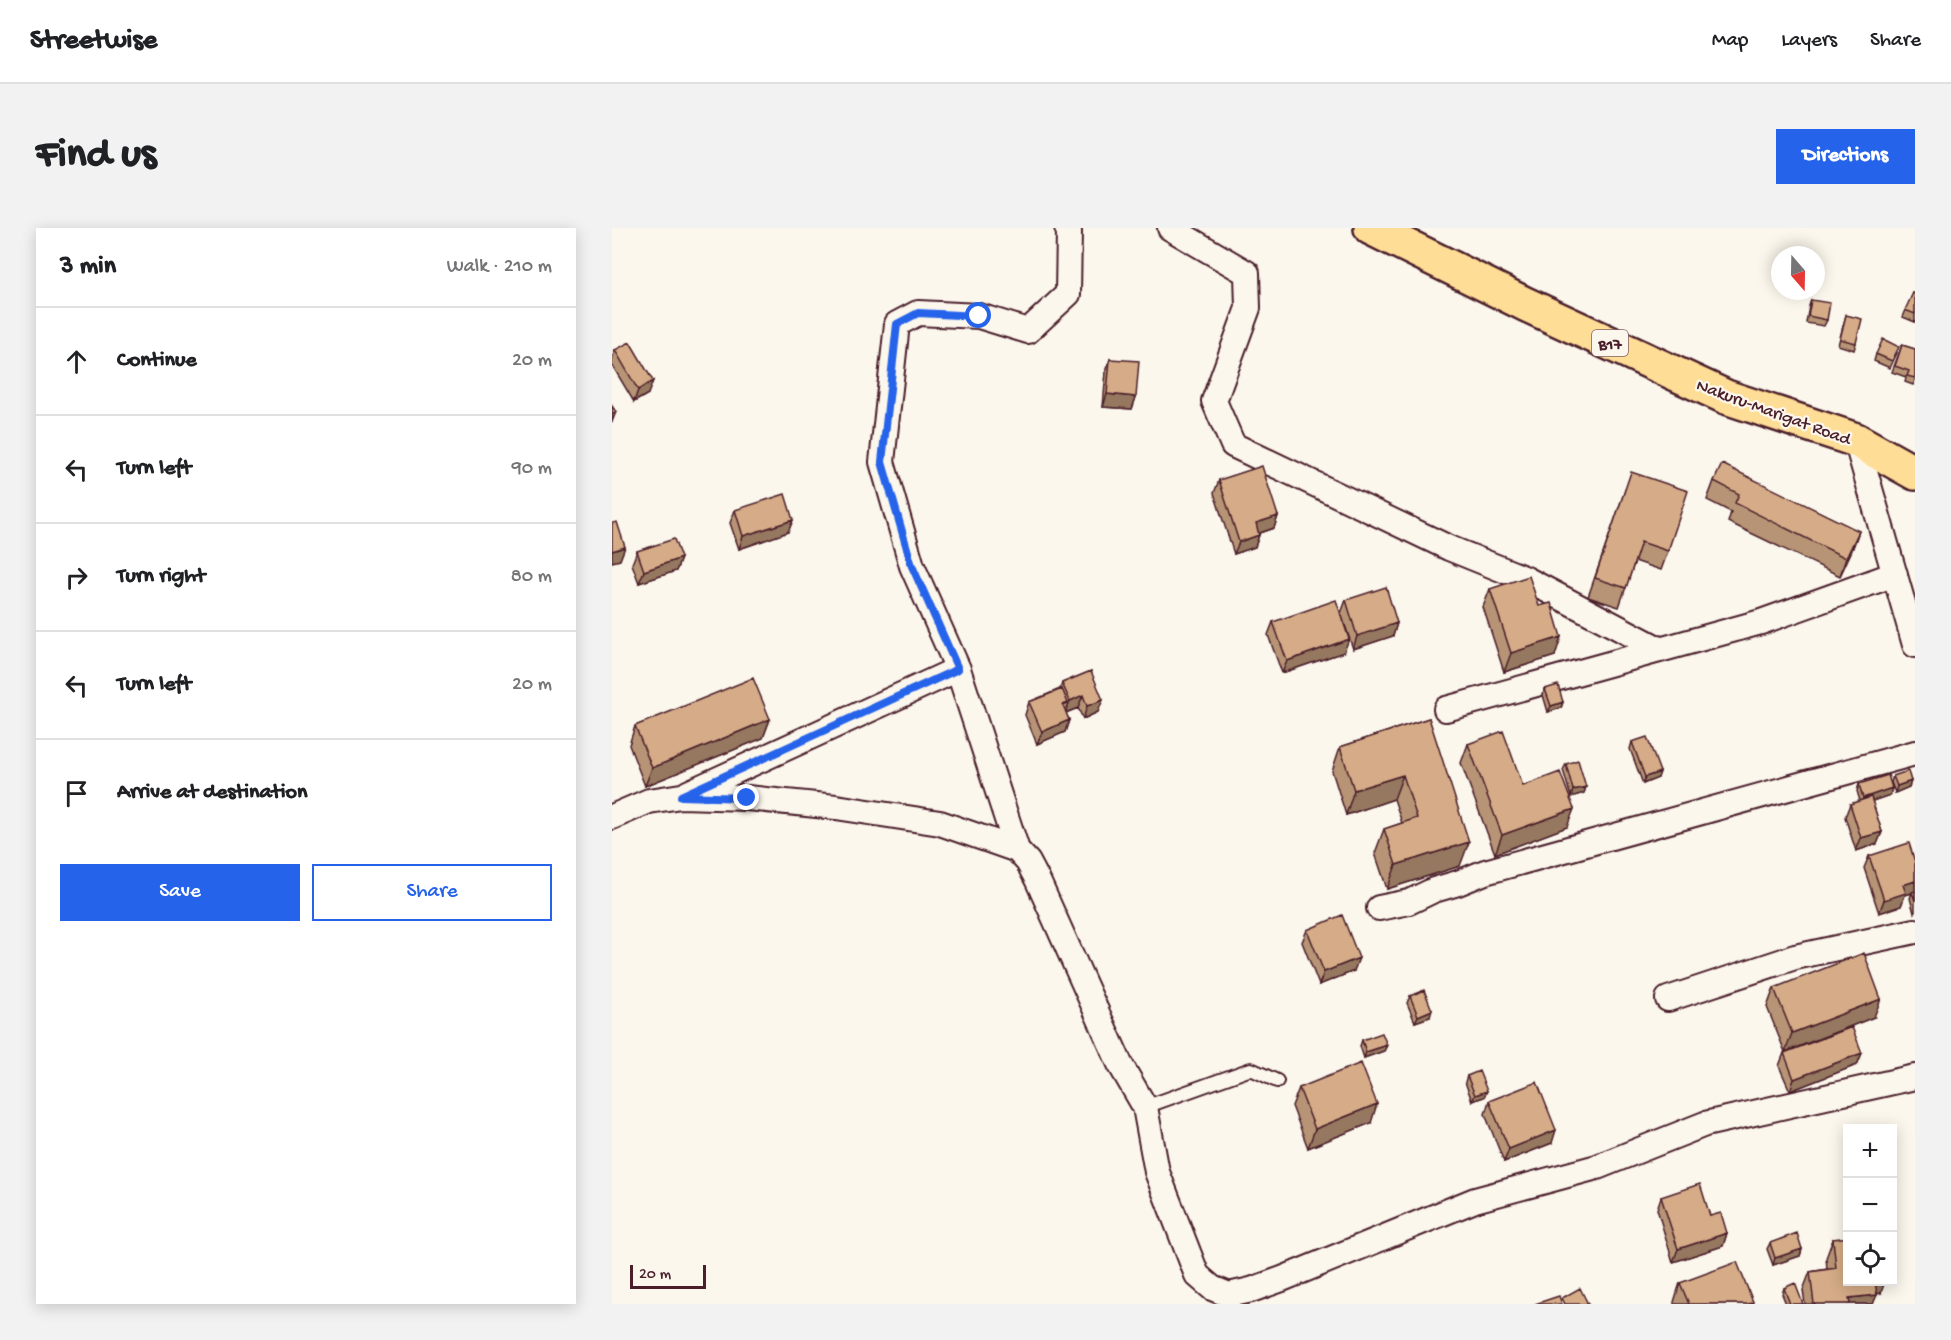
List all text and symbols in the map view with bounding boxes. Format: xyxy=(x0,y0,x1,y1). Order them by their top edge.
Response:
text: Streetwise xyxy=(30,25,157,58)
text: Map xyxy=(1712,29,1748,54)
text: Layers xyxy=(1781,29,1837,54)
text: Share xyxy=(1870,29,1921,54)
button: Directions xyxy=(1776,129,1915,184)
text: Find us xyxy=(36,132,156,181)
north arrow xyxy=(1771,246,1825,300)
text: 3 min xyxy=(60,252,116,283)
text: Walk · 210 m xyxy=(447,256,552,279)
route start xyxy=(965,302,991,328)
road number: B17 xyxy=(1592,330,1628,356)
icon: ahead xyxy=(60,345,93,378)
text: Continue xyxy=(117,348,197,374)
text: 20 m xyxy=(512,350,552,373)
street label: Nakuru-Marigat Road xyxy=(1693,376,1854,452)
icon: left xyxy=(60,453,93,486)
text: Turn left xyxy=(117,456,191,482)
text: 90 m xyxy=(512,458,552,481)
icon: right xyxy=(60,561,93,594)
text: Turn right xyxy=(117,564,205,590)
text: 80 m xyxy=(511,566,552,589)
icon: left xyxy=(60,669,93,702)
text: Turn left xyxy=(117,672,191,698)
text: 20 m xyxy=(512,674,552,697)
icon: arrive xyxy=(60,777,93,810)
text: Arrive at destination xyxy=(117,780,307,806)
route end xyxy=(733,784,759,810)
button: Save xyxy=(60,864,300,921)
button: Share xyxy=(312,864,552,921)
map controls xyxy=(1843,1124,1897,1286)
button: + xyxy=(1843,1124,1897,1178)
button: − xyxy=(1843,1178,1897,1232)
button: locate xyxy=(1843,1232,1897,1286)
scale bar xyxy=(630,1262,706,1290)
text: 20 m xyxy=(639,1266,671,1285)

